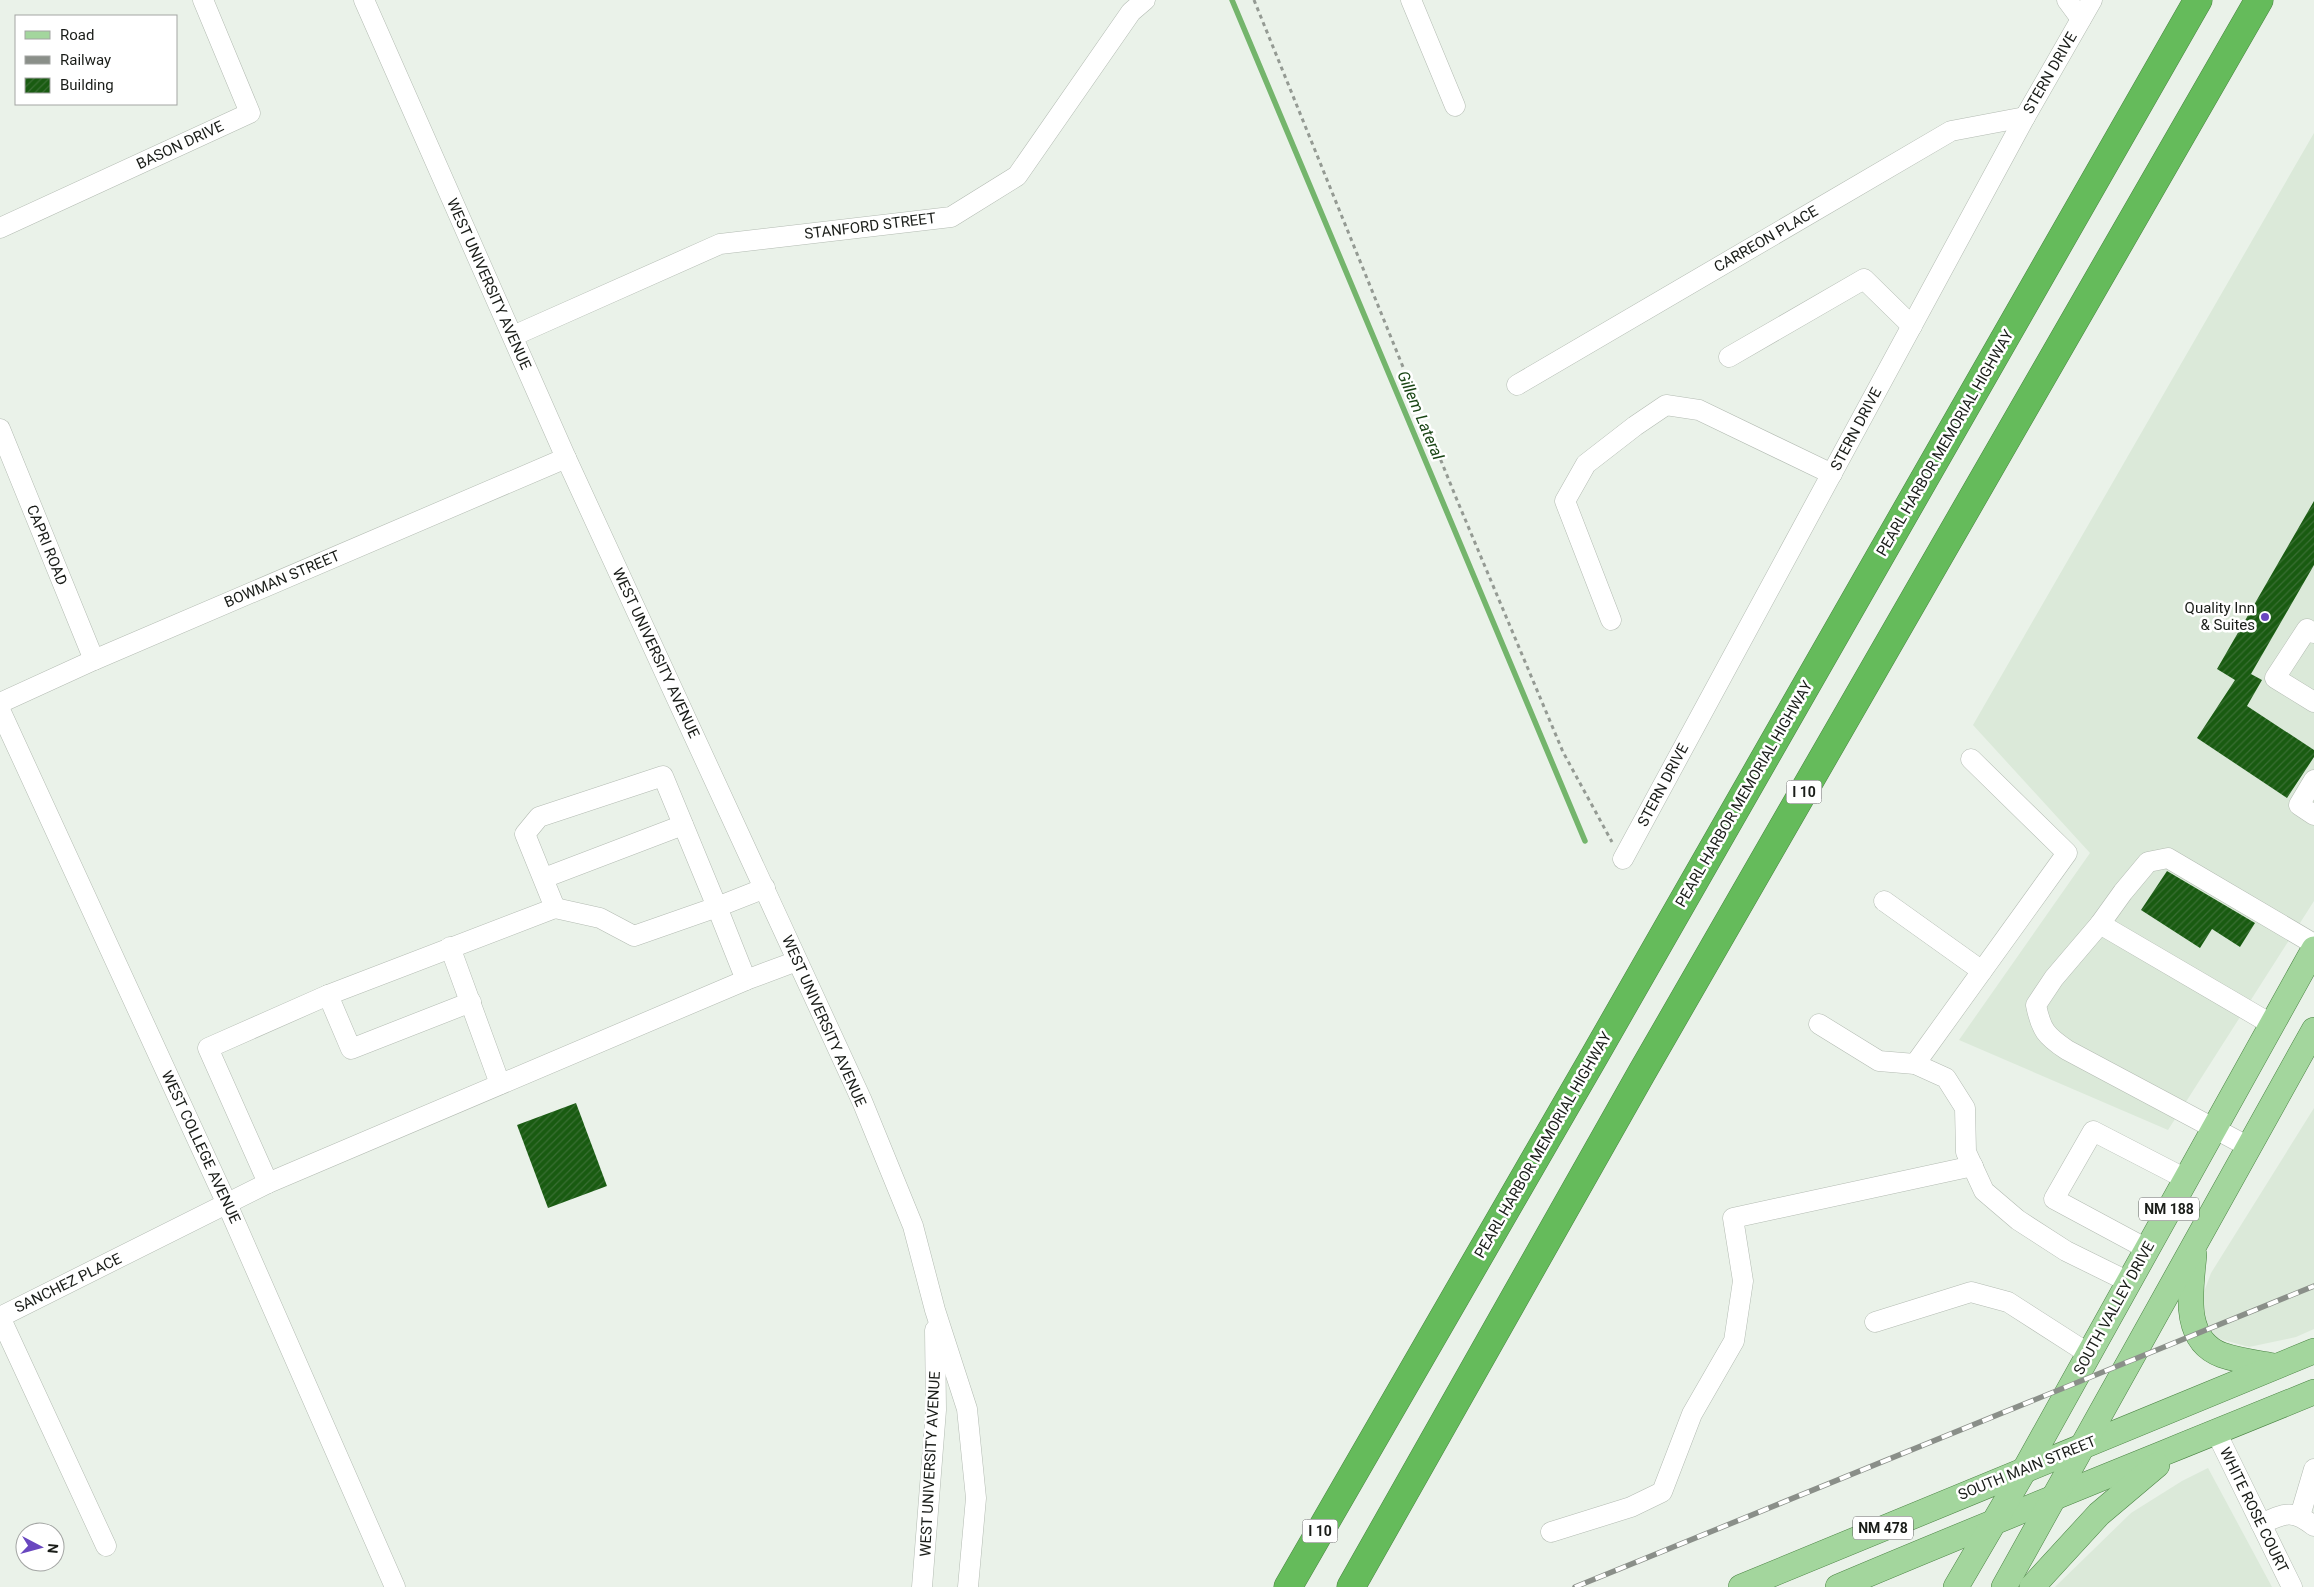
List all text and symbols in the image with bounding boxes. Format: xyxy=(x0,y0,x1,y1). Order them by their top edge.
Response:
legend xyxy=(15,15,178,105)
text: Road xyxy=(60,26,94,44)
street label: STERN DRIVE xyxy=(2019,29,2081,117)
text: Railway xyxy=(60,51,111,69)
text: Building xyxy=(60,76,114,94)
street label: BASON DRIVE xyxy=(134,117,227,173)
street label: WEST UNIVERSITY AVENUE xyxy=(443,196,535,373)
street label: CARREON PLACE xyxy=(1711,202,1822,276)
street label: STANFORD STREET xyxy=(803,209,937,243)
street label: PEARL HARBOR MEMORIAL HIGHWAY xyxy=(1873,327,2017,559)
water label: Gillem Lateral xyxy=(1393,368,1448,463)
street label: STERN DRIVE xyxy=(1827,384,1886,474)
street label: CAPRI ROAD xyxy=(23,502,71,588)
street label: BOWMAN STREET xyxy=(222,547,342,611)
street label: WEST UNIVERSITY AVENUE xyxy=(609,565,704,741)
place label: Quality Inn & Suites xyxy=(2185,599,2255,634)
marker: Quality Inn & Suites xyxy=(2259,611,2271,623)
street label: PEARL HARBOR MEMORIAL HIGHWAY xyxy=(1672,678,1816,910)
street label: STERN DRIVE xyxy=(1634,740,1693,830)
road number: I 10 xyxy=(1786,780,1822,804)
street label: WEST UNIVERSITY AVENUE xyxy=(778,933,870,1110)
street label: PEARL HARBOR MEMORIAL HIGHWAY xyxy=(1471,1029,1615,1261)
street label: WEST COLLEGE AVENUE xyxy=(158,1068,245,1227)
road number: NM 188 xyxy=(2139,1198,2199,1220)
street label: SOUTH VALLEY DRIVE xyxy=(2070,1238,2158,1378)
street label: SANCHEZ PLACE xyxy=(12,1249,125,1317)
street label: WEST UNIVERSITY AVENUE xyxy=(916,1370,944,1557)
street label: SOUTH MAIN STREET xyxy=(1955,1432,2099,1504)
street label: WHITE ROSE COURT xyxy=(2216,1444,2292,1576)
road number: NM 478 xyxy=(1853,1516,1913,1540)
road number: I 10 xyxy=(1302,1520,1338,1542)
north arrow xyxy=(15,1522,65,1572)
text: N xyxy=(44,1543,61,1554)

